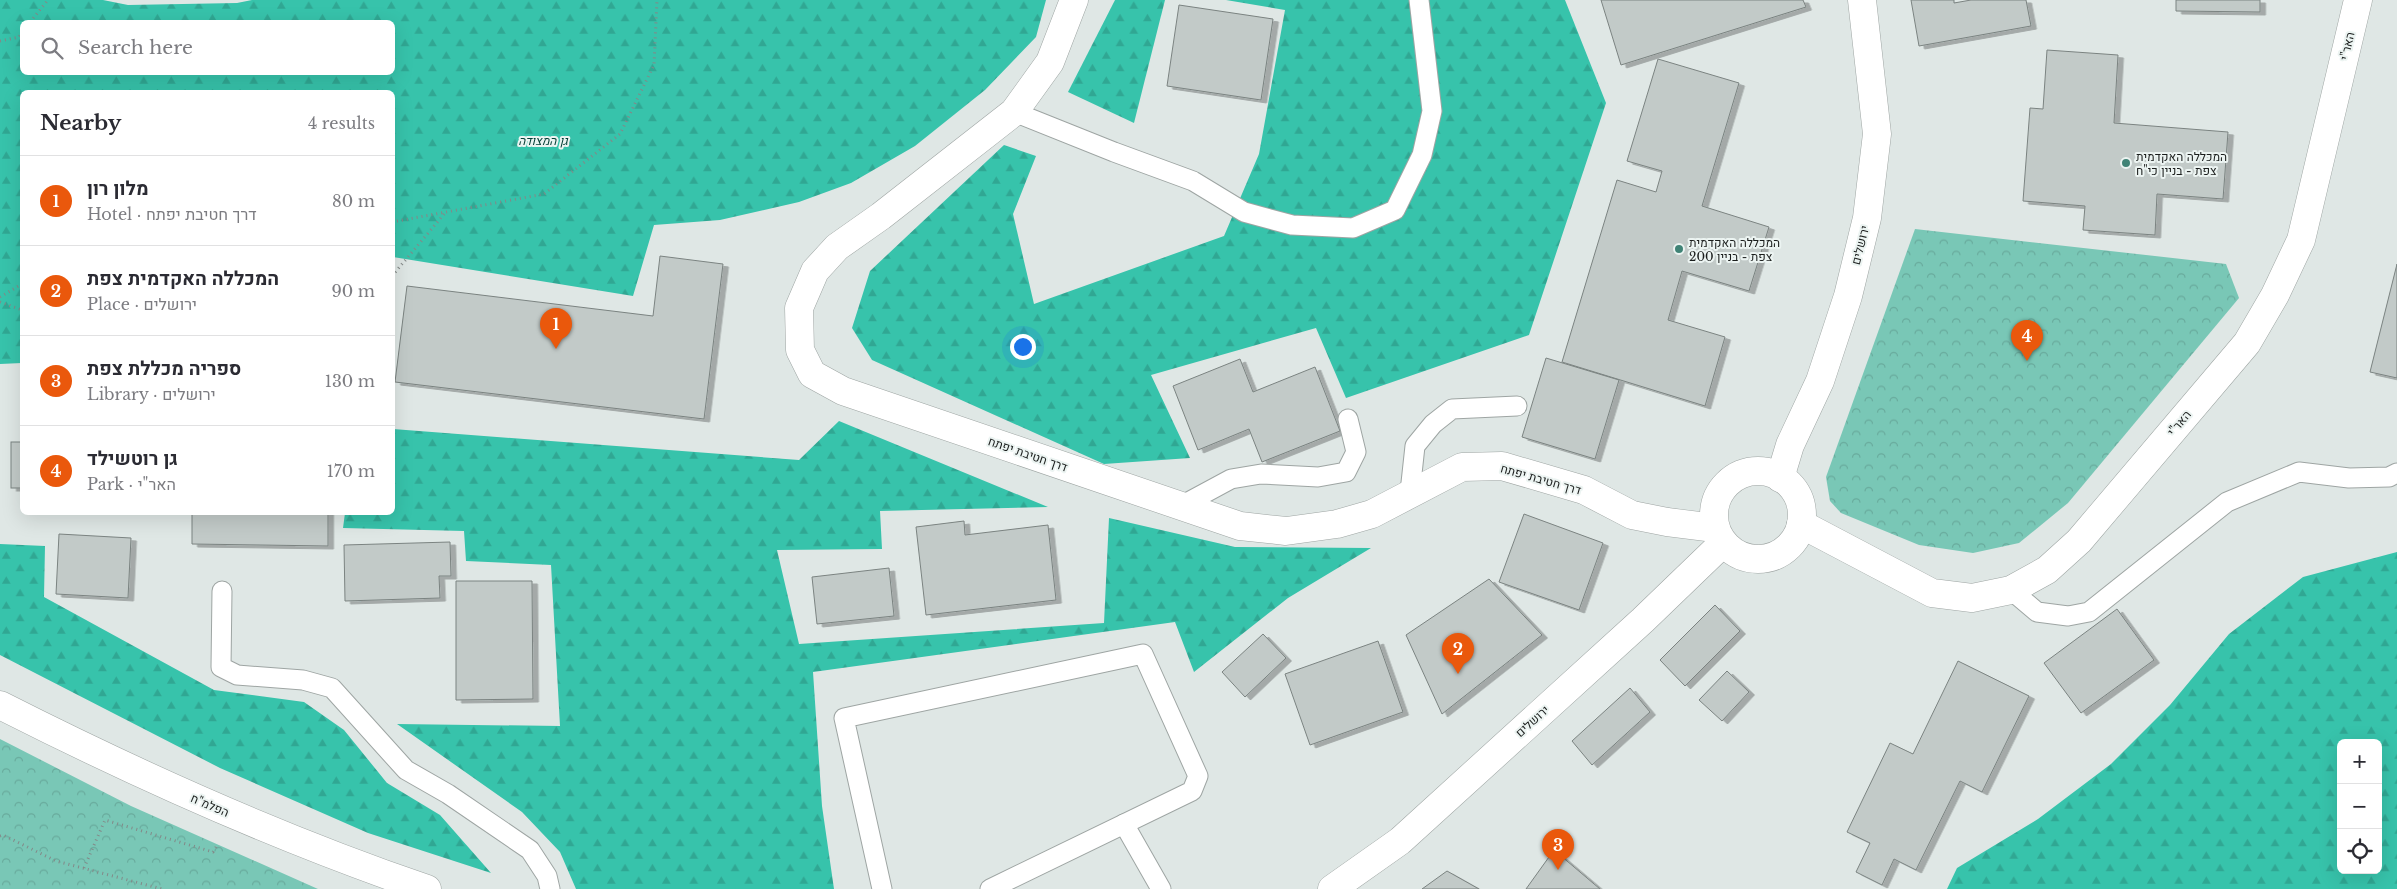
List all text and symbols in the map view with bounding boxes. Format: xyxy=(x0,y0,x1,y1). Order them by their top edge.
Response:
search box xyxy=(20,20,395,75)
street label: האר"י xyxy=(2336,30,2358,62)
icon: search xyxy=(38,34,66,62)
text: Search here xyxy=(78,36,193,59)
text: Nearby xyxy=(40,110,121,136)
text: 4 results xyxy=(308,113,375,133)
park label: גן המצודה xyxy=(518,133,569,148)
place label: המכללה האקדמית צפת - בניין כי"ח xyxy=(2136,149,2227,178)
marker: המכללה האקדמית צפת - בניין כי"ח xyxy=(2120,157,2132,169)
text: מלון רון xyxy=(87,177,148,200)
text: 1 xyxy=(53,191,59,211)
text: 80 m xyxy=(332,191,375,211)
text: Hotel · דרך חטיבת יפתח xyxy=(87,204,257,224)
street label: ירושלים xyxy=(1848,224,1872,266)
place label: המכללה האקדמית צפת - בניין 200 xyxy=(1689,235,1780,264)
marker: המכללה האקדמית צפת - בניין 200 xyxy=(1673,243,1685,255)
text: המכללה האקדמית צפת xyxy=(87,267,279,290)
text: 2 xyxy=(51,281,61,301)
text: 90 m xyxy=(332,281,375,301)
text: Place · ירושלים xyxy=(87,294,197,314)
pin: 1 xyxy=(540,308,572,349)
pin: 4 xyxy=(2011,320,2043,361)
your location xyxy=(1010,334,1036,360)
text: ספריה מכללת צפת xyxy=(87,357,241,380)
text: 3 xyxy=(51,371,61,391)
text: 130 m xyxy=(325,371,375,391)
text: Library · ירושלים xyxy=(87,384,215,404)
street label: האר"י xyxy=(2164,407,2194,439)
street label: דרך חטיבת יפתח xyxy=(986,433,1070,475)
text: גן רוטשילד xyxy=(87,447,178,470)
street label: דרך חטיבת יפתח xyxy=(1499,460,1583,498)
text: 4 xyxy=(51,461,61,481)
text: 170 m xyxy=(327,461,375,481)
text: Park · האר"י xyxy=(87,474,176,494)
pin: 2 xyxy=(1442,633,1474,674)
street label: ירושלים xyxy=(1512,702,1552,740)
map controls xyxy=(2337,739,2382,874)
button: + xyxy=(2337,739,2382,784)
button: − xyxy=(2337,784,2382,829)
street label: הפלמ"ח xyxy=(189,790,231,820)
pin: 3 xyxy=(1542,829,1574,870)
button: locate xyxy=(2337,829,2382,874)

